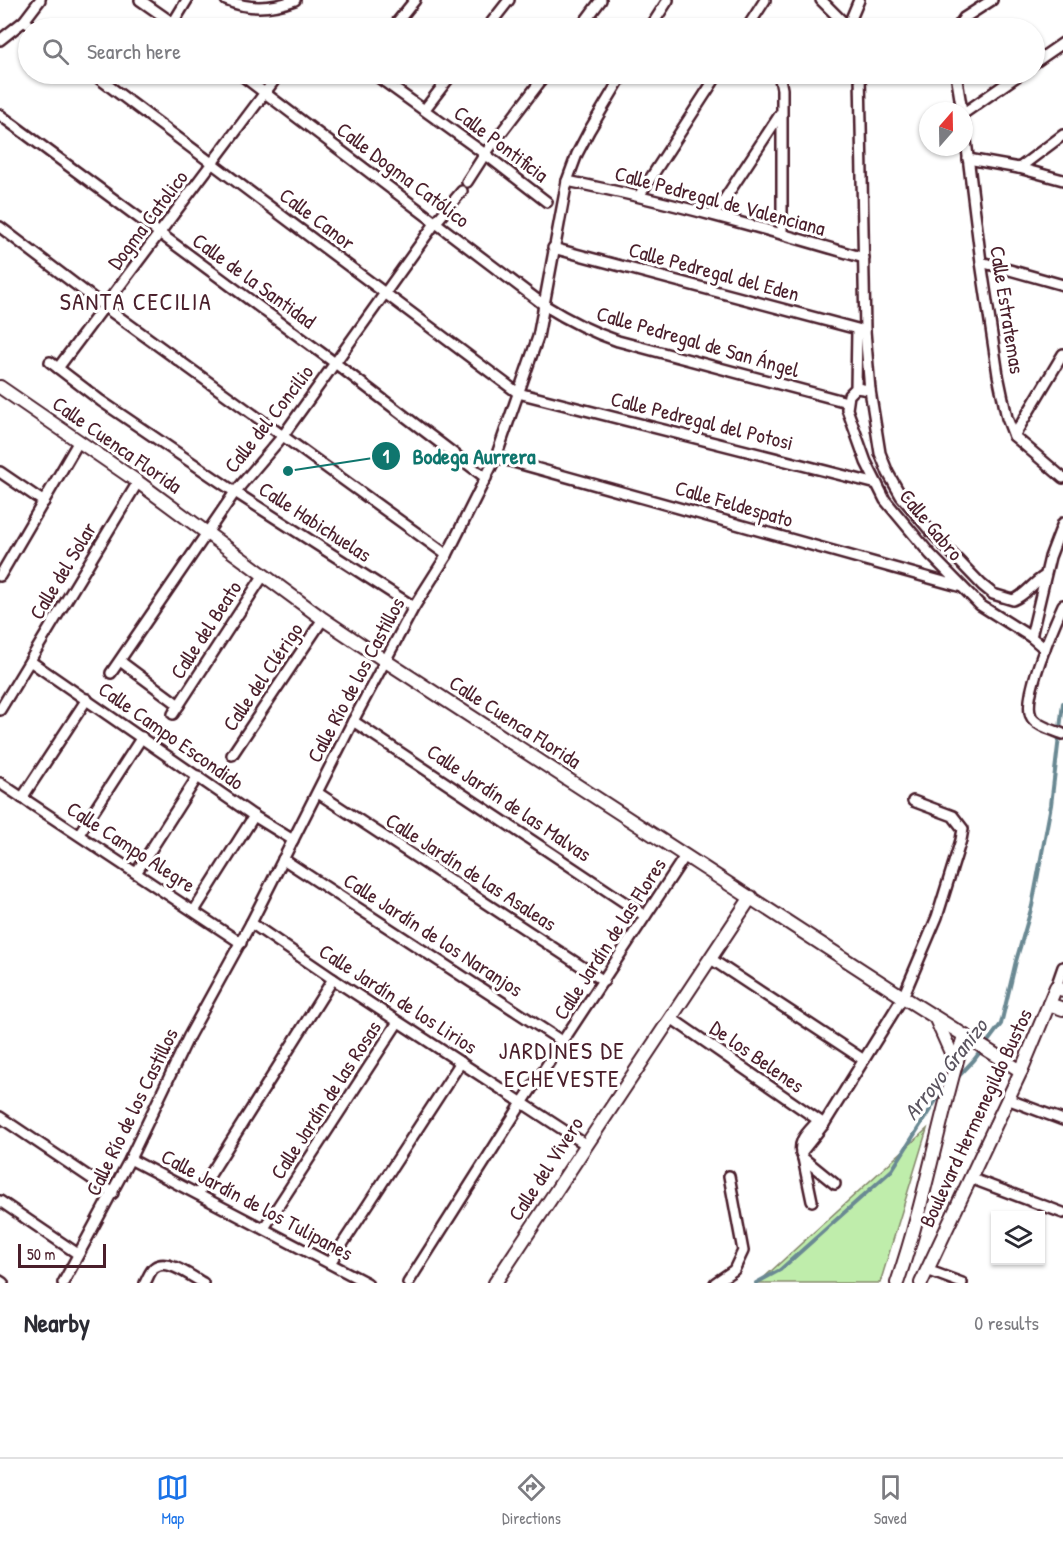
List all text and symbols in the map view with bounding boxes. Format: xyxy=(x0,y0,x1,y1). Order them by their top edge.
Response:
search box xyxy=(18,18,1045,84)
icon: search xyxy=(39,35,72,68)
text: Search here xyxy=(87,36,181,66)
street label: Calle Pontificia xyxy=(448,98,555,189)
north arrow xyxy=(919,102,973,156)
street label: Calle Dogma Católico xyxy=(331,115,476,234)
street label: Calle Pedregal de Valenciana xyxy=(612,158,829,243)
street label: Dogma Catolico xyxy=(101,164,195,275)
street label: Calle Canor xyxy=(274,181,361,257)
street label: Calle de la Santidad xyxy=(187,226,322,335)
street label: Calle Pedregal del Eden xyxy=(626,235,803,308)
street label: Calle Estratemas xyxy=(983,244,1032,376)
district label: SANTA CECILIA xyxy=(60,285,212,317)
street label: Calle Pedregal de San Ángel xyxy=(593,299,803,384)
street label: Calle del Concilio xyxy=(217,359,320,479)
street label: Calle Pedregal del Potosi xyxy=(608,384,796,457)
street label: Calle Cuenca Florida xyxy=(47,389,188,500)
callout: Bodega Aurrera xyxy=(371,436,548,476)
text: Bodega Aurrera xyxy=(412,441,536,472)
text: 1 xyxy=(383,444,390,469)
street label: Calle Feldespato xyxy=(672,473,796,534)
street label: Calle Habichuelas xyxy=(253,474,377,569)
street label: Calle Gabro xyxy=(893,483,970,567)
street label: Calle del Solar xyxy=(22,517,103,625)
street label: Calle del Beato xyxy=(163,575,248,685)
street label: Calle Río de los Castillos xyxy=(300,592,411,767)
street label: Calle del Clérigo xyxy=(216,617,310,737)
street label: Calle Cuenca Florida xyxy=(444,668,587,775)
street label: Calle Campo Escondido xyxy=(93,675,250,797)
street label: Calle Jardín de las Malvas xyxy=(421,737,597,868)
street label: Calle Campo Alegre xyxy=(61,794,201,899)
street label: Calle Jardín de las Asaleas xyxy=(380,805,562,938)
street label: Calle Jardín de las Flores xyxy=(546,852,673,1025)
street label: Calle Jardín de los Naranjos xyxy=(338,866,529,1003)
street label: Calle Jardín de los Lirios xyxy=(313,936,483,1061)
street label: Boulevard Hermenegildo Bustos xyxy=(912,1004,1039,1232)
water label: Arroyo Granizo xyxy=(896,1011,995,1126)
street label: De los Belenes xyxy=(704,1013,810,1100)
street label: Calle Jardín de las Rosas xyxy=(263,1015,388,1185)
street label: Calle Río de los Castillos xyxy=(78,1023,185,1200)
district label: JARDINES DE ECHEVESTE xyxy=(499,1034,625,1094)
street label: Calle del Vivero xyxy=(501,1111,590,1226)
street label: Calle Jardín de los Tulipanes xyxy=(156,1142,358,1267)
map controls xyxy=(991,1211,1045,1265)
button: layers xyxy=(991,1211,1045,1265)
scale bar xyxy=(18,1241,106,1268)
text: 50 m xyxy=(27,1243,56,1265)
text: Nearby xyxy=(24,1305,90,1340)
text: 0 results xyxy=(974,1309,1039,1336)
tab: Map xyxy=(156,1471,189,1529)
tab: Directions xyxy=(502,1471,561,1529)
tab: Saved xyxy=(874,1471,907,1529)

